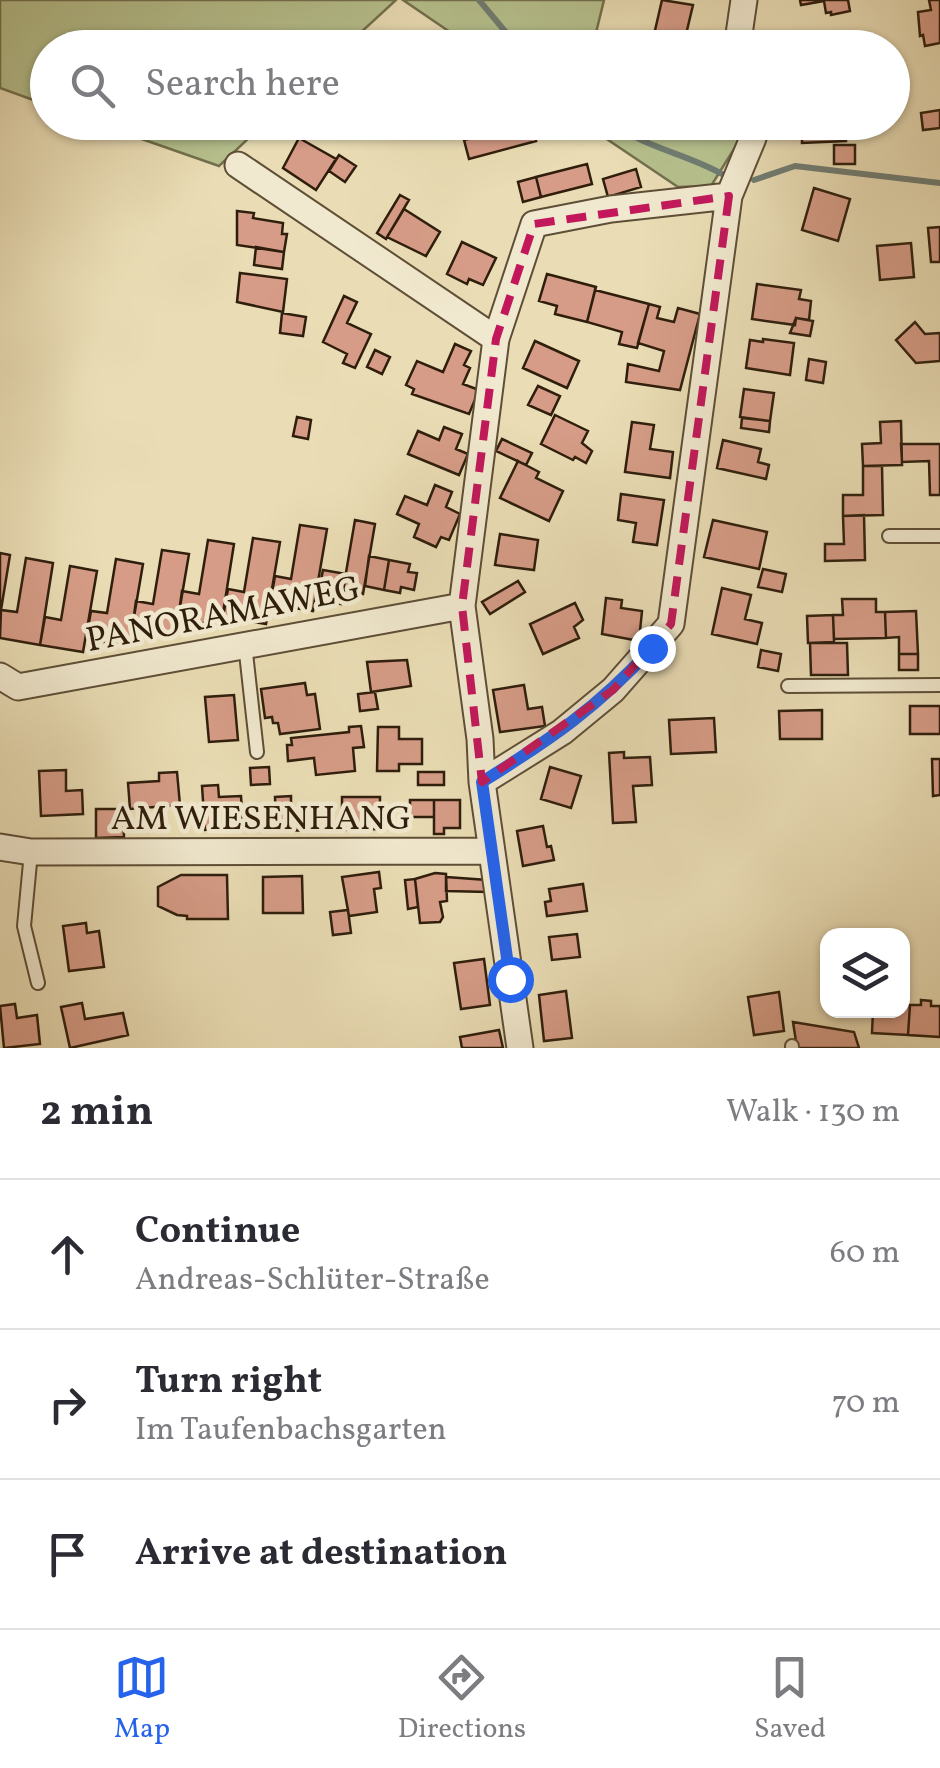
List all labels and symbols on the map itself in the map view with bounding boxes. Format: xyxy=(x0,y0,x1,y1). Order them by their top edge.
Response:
street label: PANORAMAWEG xyxy=(82,566,365,666)
route end xyxy=(630,626,676,672)
street label: AM WIESENHANG xyxy=(111,796,411,844)
route start xyxy=(488,957,534,1003)

